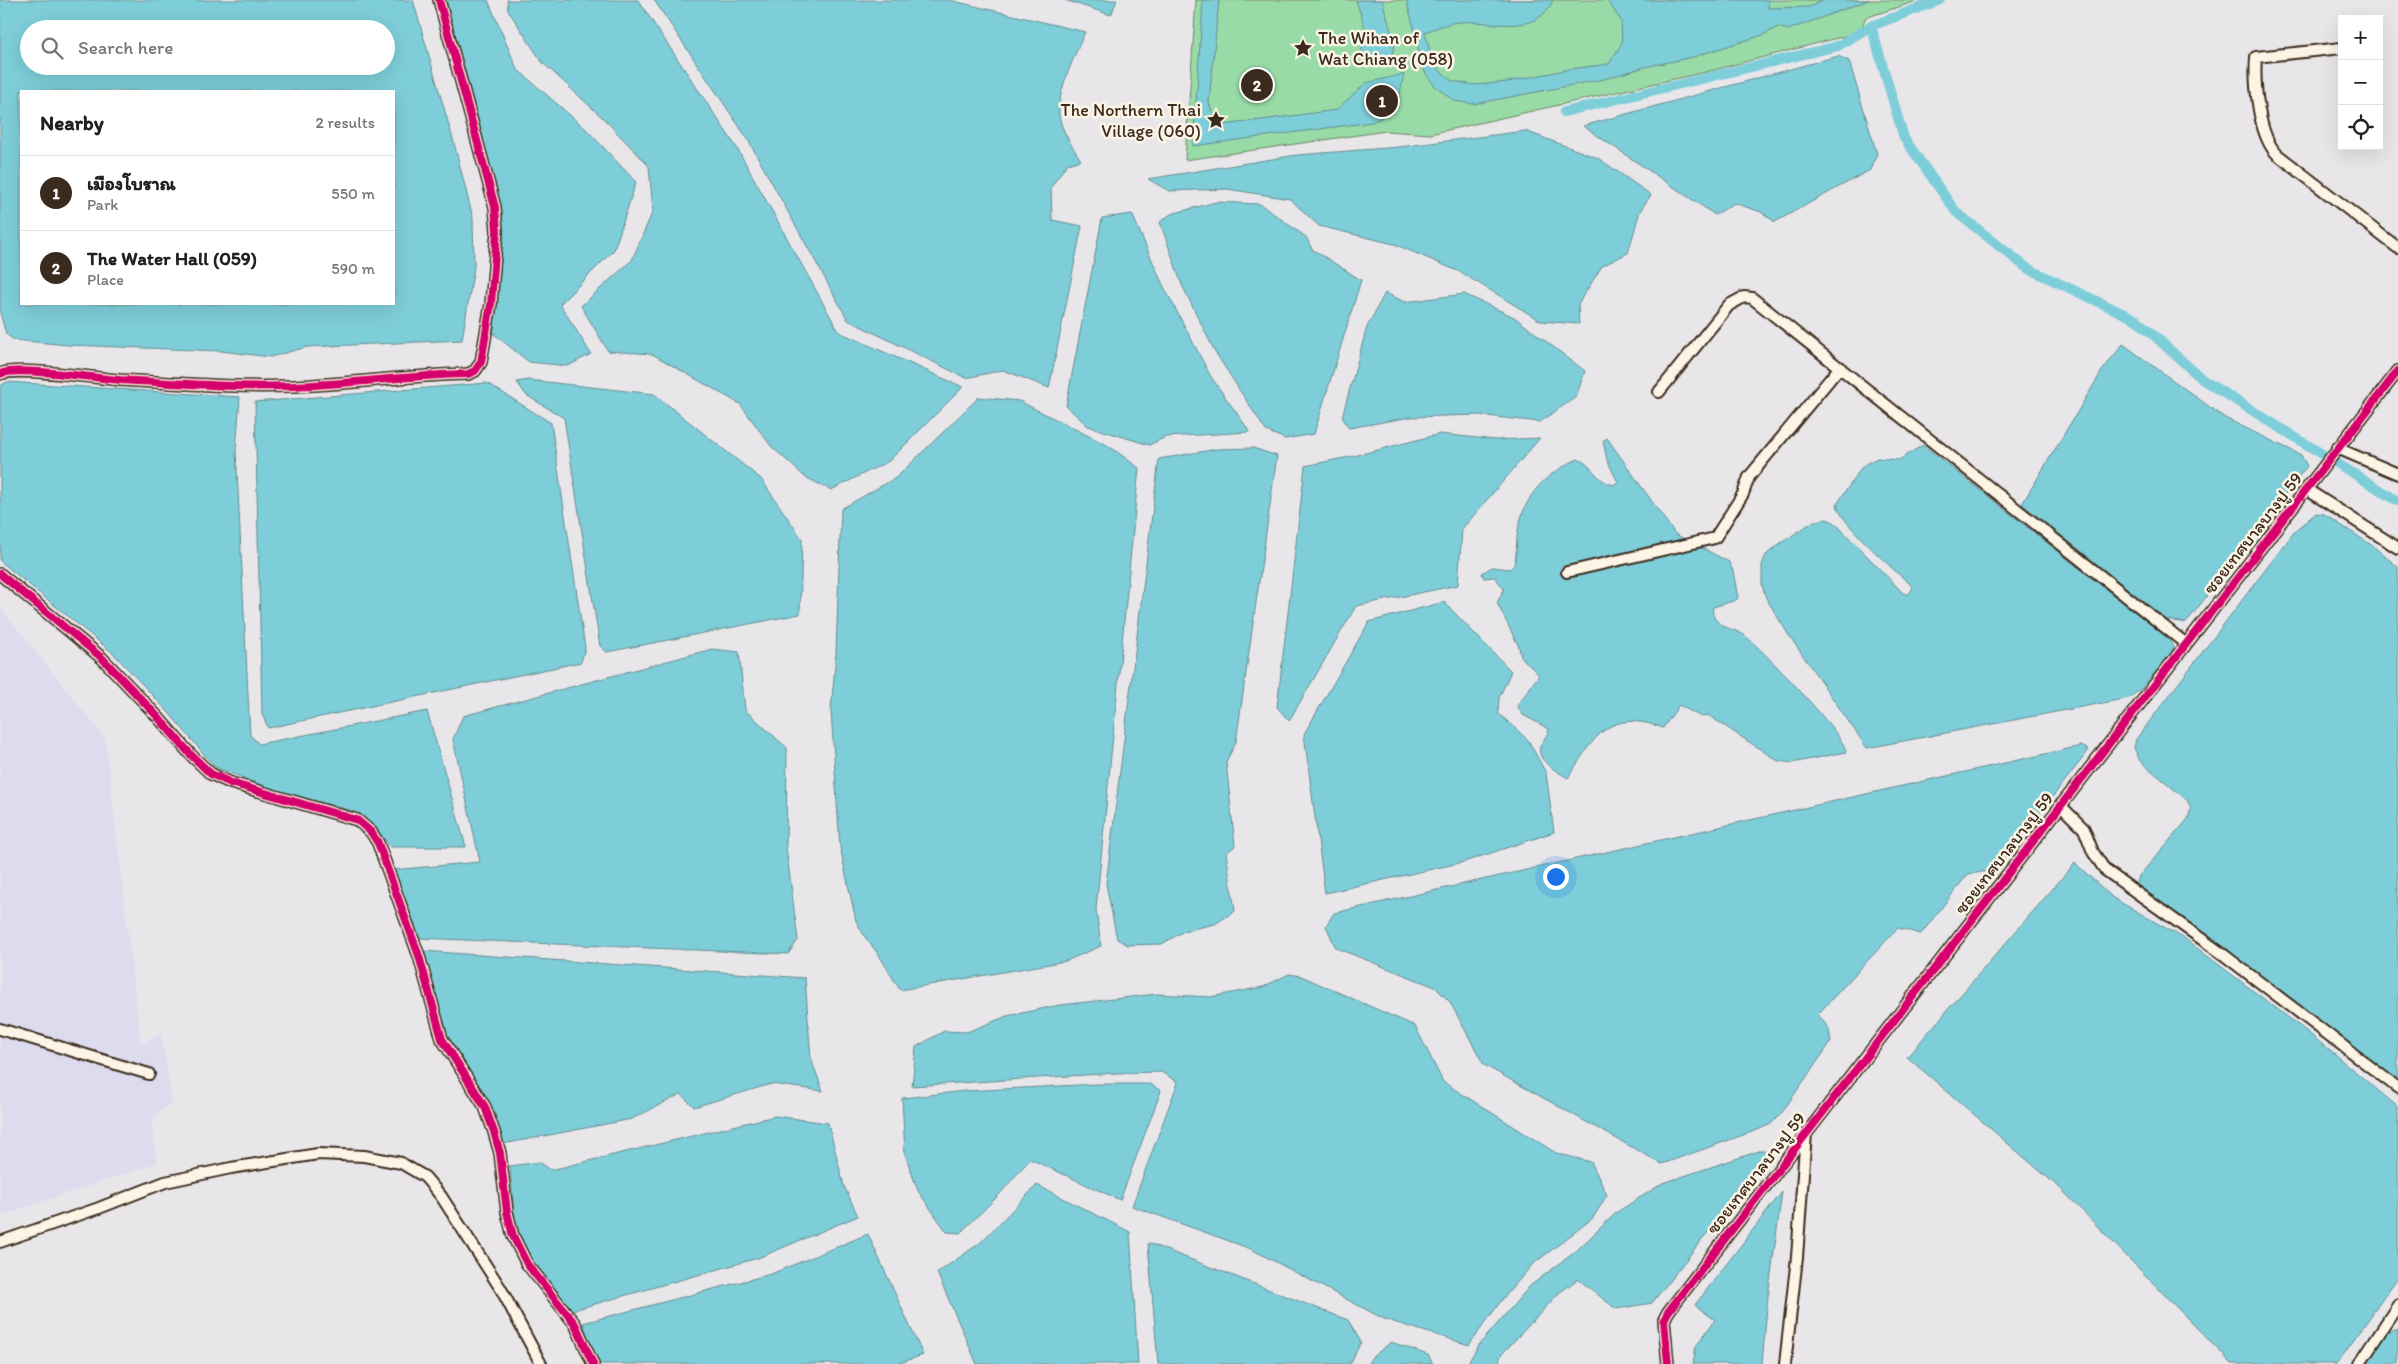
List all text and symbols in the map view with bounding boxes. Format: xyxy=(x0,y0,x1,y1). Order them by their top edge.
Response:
map controls xyxy=(2338,15,2383,150)
button: + xyxy=(2338,15,2383,60)
search box xyxy=(20,20,395,75)
place label: The Wihan of Wat Chiang (058) xyxy=(1318,27,1453,70)
icon: search xyxy=(38,34,66,62)
text: Search here xyxy=(78,36,173,59)
place icon: The Wihan of Wat Chiang (058) xyxy=(1292,37,1314,59)
button: − xyxy=(2338,60,2383,105)
pin: 2 xyxy=(1241,66,1273,104)
pin: 1 xyxy=(1366,82,1398,120)
place label: The Northern Thai Village (060) xyxy=(1061,99,1201,142)
button: locate xyxy=(2338,105,2383,150)
place icon: The Northern Thai Village (060) xyxy=(1205,109,1227,131)
text: Nearby xyxy=(40,110,104,135)
text: 2 results xyxy=(315,113,375,132)
text: เมืองโบราณ xyxy=(87,172,175,195)
text: 1 xyxy=(52,184,60,203)
text: 550 m xyxy=(331,184,375,203)
text: Park xyxy=(87,195,118,214)
text: The Water Hall (059) xyxy=(87,247,257,270)
text: 2 xyxy=(52,259,60,278)
text: 590 m xyxy=(331,259,375,278)
text: Place xyxy=(87,270,124,289)
street label: ซอยเทศบาลบางปู 59 xyxy=(2199,468,2307,598)
street label: ซอยเทศบาลบางปู 59 xyxy=(1950,788,2058,918)
your location xyxy=(1543,864,1569,890)
street label: ซอยเทศบาลบางปู 59 xyxy=(1702,1108,1810,1238)

